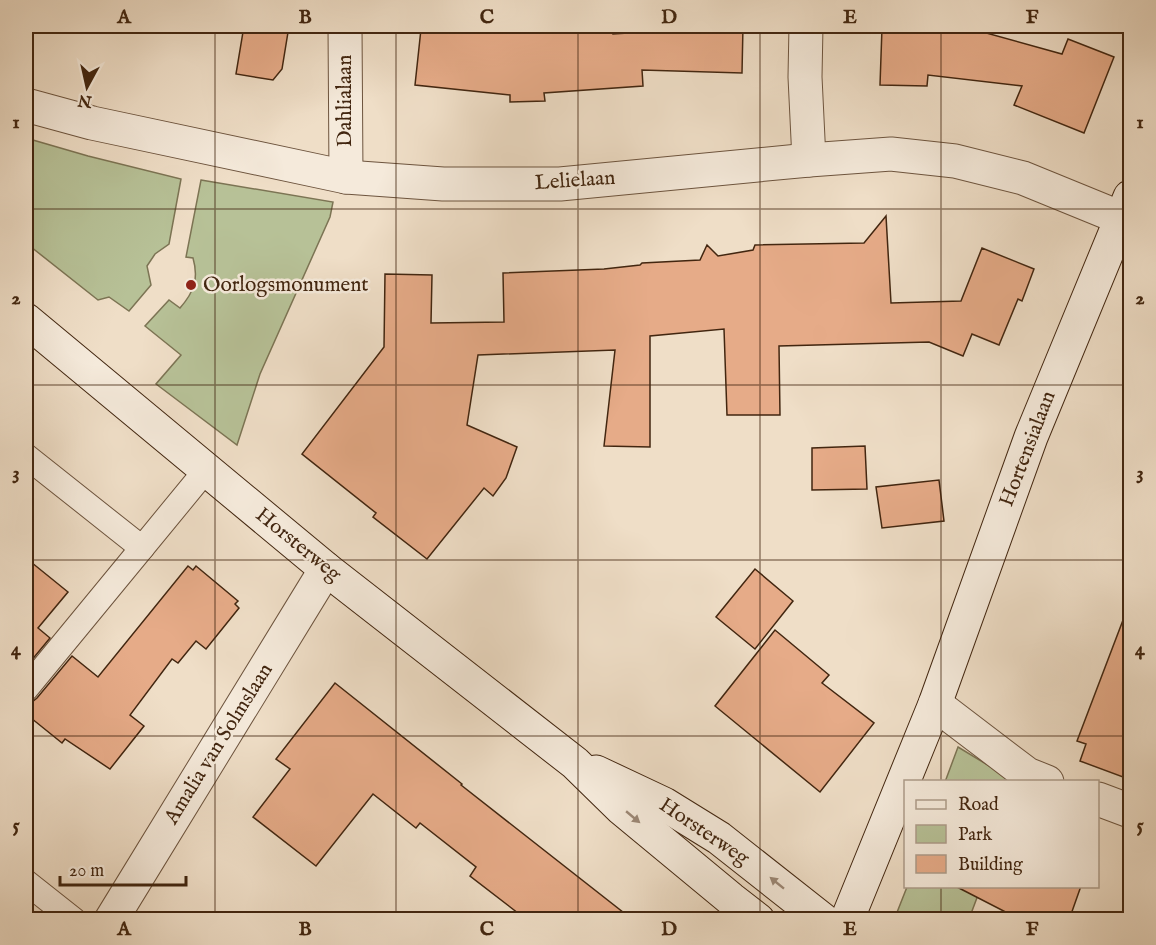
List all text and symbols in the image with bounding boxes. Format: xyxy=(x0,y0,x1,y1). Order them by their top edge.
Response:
text: A xyxy=(116,5,132,30)
text: B xyxy=(298,5,312,30)
text: C xyxy=(480,5,494,30)
text: D xyxy=(661,5,677,30)
text: E xyxy=(843,5,857,30)
text: F xyxy=(1026,5,1039,30)
street label: Dahlialaan xyxy=(332,55,359,147)
north arrow xyxy=(57,57,117,117)
text: N xyxy=(77,89,94,111)
text: 1 xyxy=(12,110,20,135)
text: 1 xyxy=(1136,110,1144,135)
street label: Lelielaan xyxy=(534,165,616,197)
place label: Oorlogsmonument xyxy=(203,272,369,299)
marker: Oorlogsmonument xyxy=(184,278,198,292)
text: 2 xyxy=(11,286,21,311)
text: 2 xyxy=(1135,286,1145,311)
street label: Hortensialaan xyxy=(994,387,1062,511)
text: 3 xyxy=(12,461,20,486)
text: 3 xyxy=(1136,461,1144,486)
street label: Horsterweg xyxy=(249,502,347,588)
text: 4 xyxy=(11,637,22,662)
text: 4 xyxy=(1135,637,1146,662)
street label: Amalia van Solmslaan xyxy=(158,658,279,830)
legend xyxy=(904,780,1099,888)
street label: Horsterweg xyxy=(654,792,755,872)
text: Road xyxy=(958,794,999,817)
one-way arrow xyxy=(625,811,641,824)
text: 5 xyxy=(12,813,20,838)
text: 5 xyxy=(1136,813,1144,838)
text: Park xyxy=(958,824,993,847)
scale bar xyxy=(60,849,186,887)
text: Building xyxy=(958,854,1023,877)
text: 20 m xyxy=(69,860,104,883)
one-way arrow xyxy=(769,877,785,890)
text: A xyxy=(116,917,132,942)
text: B xyxy=(298,917,312,942)
text: C xyxy=(480,917,494,942)
text: D xyxy=(661,917,677,942)
text: E xyxy=(843,917,857,942)
text: F xyxy=(1026,917,1039,942)

